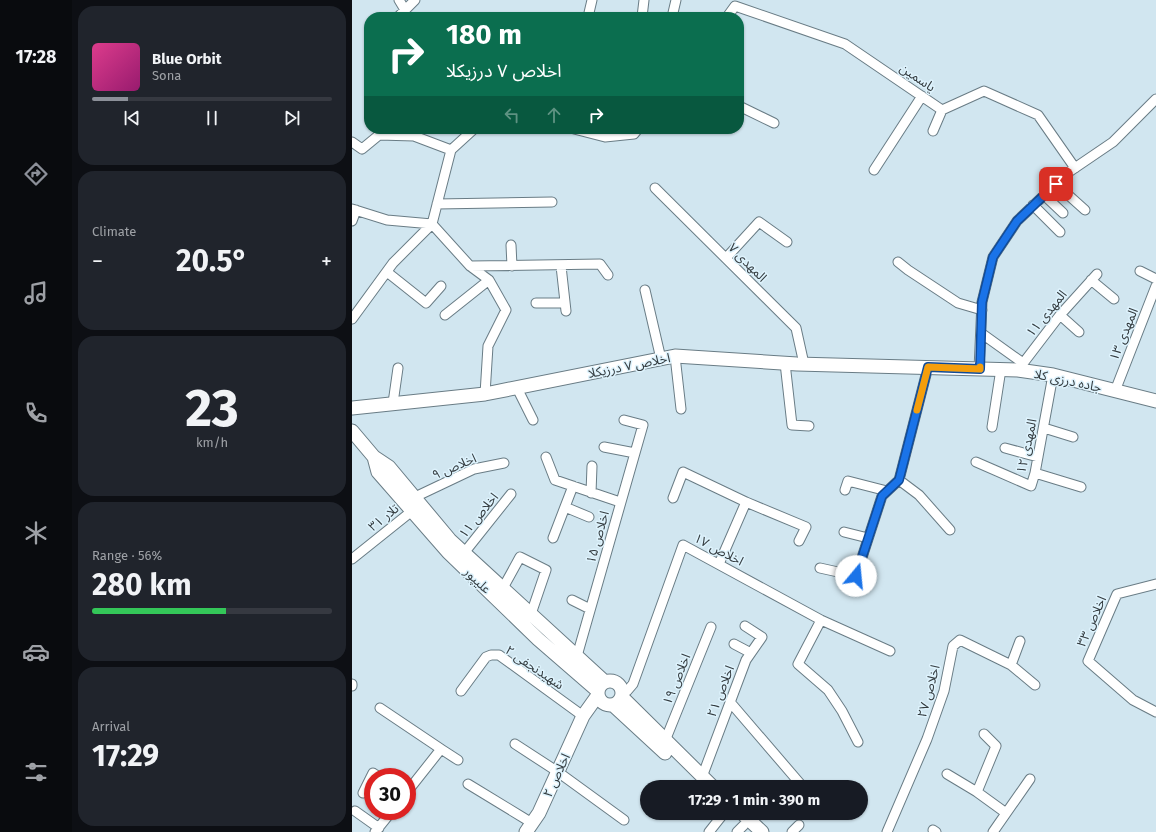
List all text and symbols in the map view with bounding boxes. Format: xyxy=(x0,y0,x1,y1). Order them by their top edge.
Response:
text: 180 m xyxy=(446,18,522,51)
icon: right xyxy=(380,28,432,80)
text: 17:28 xyxy=(16,46,56,68)
text: Blue Orbit xyxy=(152,50,221,68)
text: اخلاص ۷ درزیکلا xyxy=(446,60,562,82)
street label: یاسمین xyxy=(897,60,938,96)
text: Sona xyxy=(152,68,181,83)
icon: left xyxy=(501,104,523,126)
icon: ahead xyxy=(543,104,565,126)
icon: right xyxy=(585,104,607,126)
icon: previous xyxy=(121,107,143,129)
icon: pause xyxy=(201,107,223,129)
icon: next xyxy=(281,107,303,129)
icon: directions xyxy=(22,160,50,188)
pin xyxy=(1039,167,1073,201)
icon: arrive xyxy=(1045,173,1067,195)
text: Climate xyxy=(92,224,136,239)
street label: المهدی ۷ xyxy=(725,240,770,285)
text: 20.5° xyxy=(176,243,248,279)
text: − xyxy=(92,248,103,275)
text: + xyxy=(321,248,332,275)
icon: music xyxy=(22,279,50,307)
street label: المهدی ۱۱ xyxy=(1023,287,1071,340)
street label: المهدی ۱۳ xyxy=(1106,306,1142,363)
street label: اخلاص ۷ درزیکلا xyxy=(587,350,672,382)
street label: جاده درزی کلا xyxy=(1033,366,1103,396)
text: 23 xyxy=(185,377,239,440)
icon: phone xyxy=(22,399,50,427)
street label: المهدی ۱۲ xyxy=(1013,417,1041,475)
text: km/h xyxy=(196,435,228,450)
street label: اخلاص ۹ xyxy=(430,450,479,483)
street label: اخلاص ۱۱ xyxy=(456,490,502,542)
street label: تلار ۳۱ xyxy=(365,501,402,534)
street label: اخلاص ۱۵ xyxy=(583,509,613,565)
icon: climate xyxy=(22,519,50,547)
street label: اخلاص ۱۷ xyxy=(691,530,746,570)
text: Range · 56% xyxy=(92,548,162,563)
position arrow xyxy=(835,555,877,597)
street label: علیپور xyxy=(459,563,494,598)
text: 280 km xyxy=(92,567,192,603)
street label: اخلاص ۳۳ xyxy=(1074,594,1110,649)
icon: car xyxy=(22,638,50,666)
street label: شهیدنجفی ۲ xyxy=(502,642,567,693)
street label: اخلاص ۱۹ xyxy=(659,651,694,707)
street label: اخلاص ۲۱ xyxy=(704,663,738,719)
street label: اخلاص ۲۷ xyxy=(914,663,944,719)
text: Arrival xyxy=(92,719,130,734)
text: 17:29 xyxy=(92,738,159,774)
street label: اخلاص ۲ xyxy=(540,751,574,800)
icon: filters xyxy=(22,758,50,786)
speed limit sign: 30 xyxy=(364,768,416,820)
text: 17:29 · 1 min · 390 m xyxy=(688,791,820,809)

